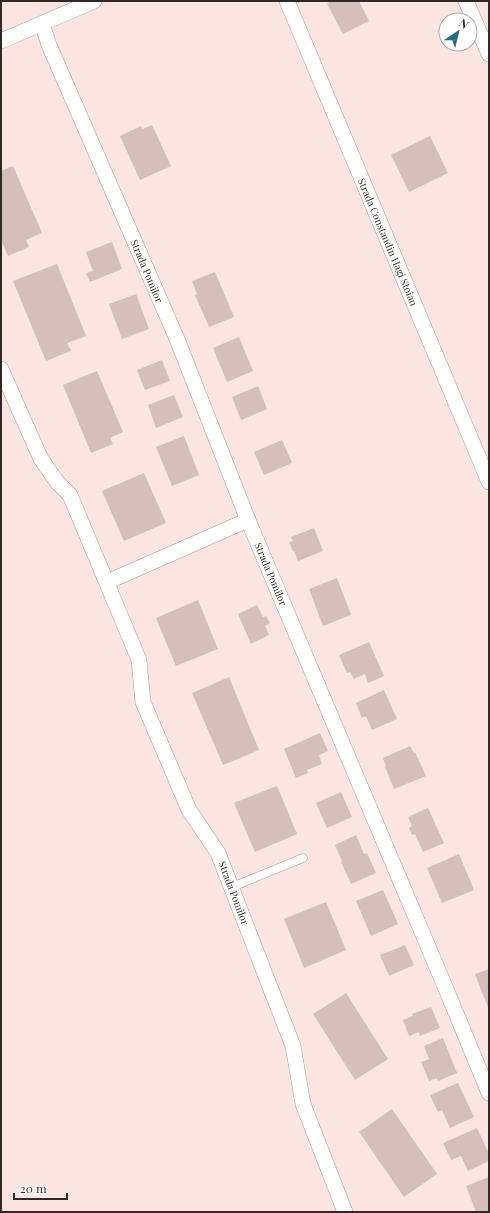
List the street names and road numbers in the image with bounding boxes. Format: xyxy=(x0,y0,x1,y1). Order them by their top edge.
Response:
street label: Strada Constandin Hagi Stoian xyxy=(355,176,421,308)
street label: Strada Pomilor xyxy=(127,237,167,305)
street label: Strada Pomilor xyxy=(251,540,291,608)
street label: Strada Pomilor xyxy=(215,859,253,927)

